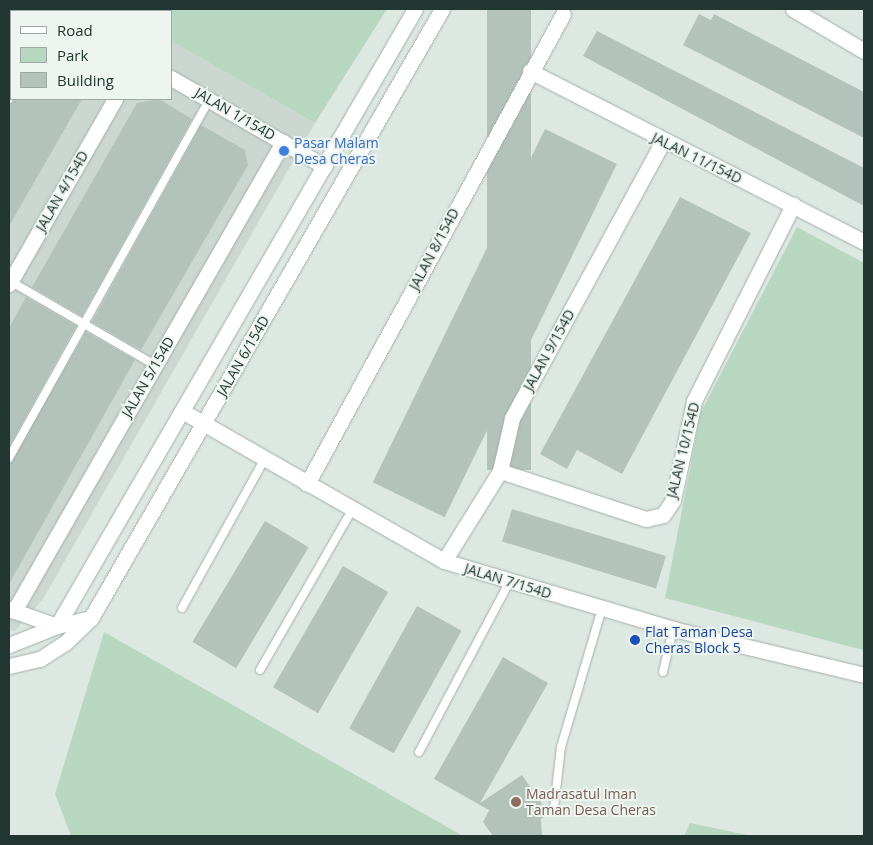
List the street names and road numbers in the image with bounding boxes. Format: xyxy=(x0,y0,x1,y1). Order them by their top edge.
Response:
street label: JALAN 1/154D xyxy=(192,84,278,144)
street label: JALAN 11/154D xyxy=(649,129,745,187)
street label: JALAN 4/154D xyxy=(32,148,92,234)
street label: JALAN 8/154D xyxy=(405,205,463,293)
street label: JALAN 9/154D xyxy=(520,306,578,394)
street label: JALAN 6/154D xyxy=(213,313,273,399)
street label: JALAN 5/154D xyxy=(118,334,178,420)
street label: JALAN 10/154D xyxy=(663,400,703,500)
street label: JALAN 7/154D xyxy=(462,560,554,602)

